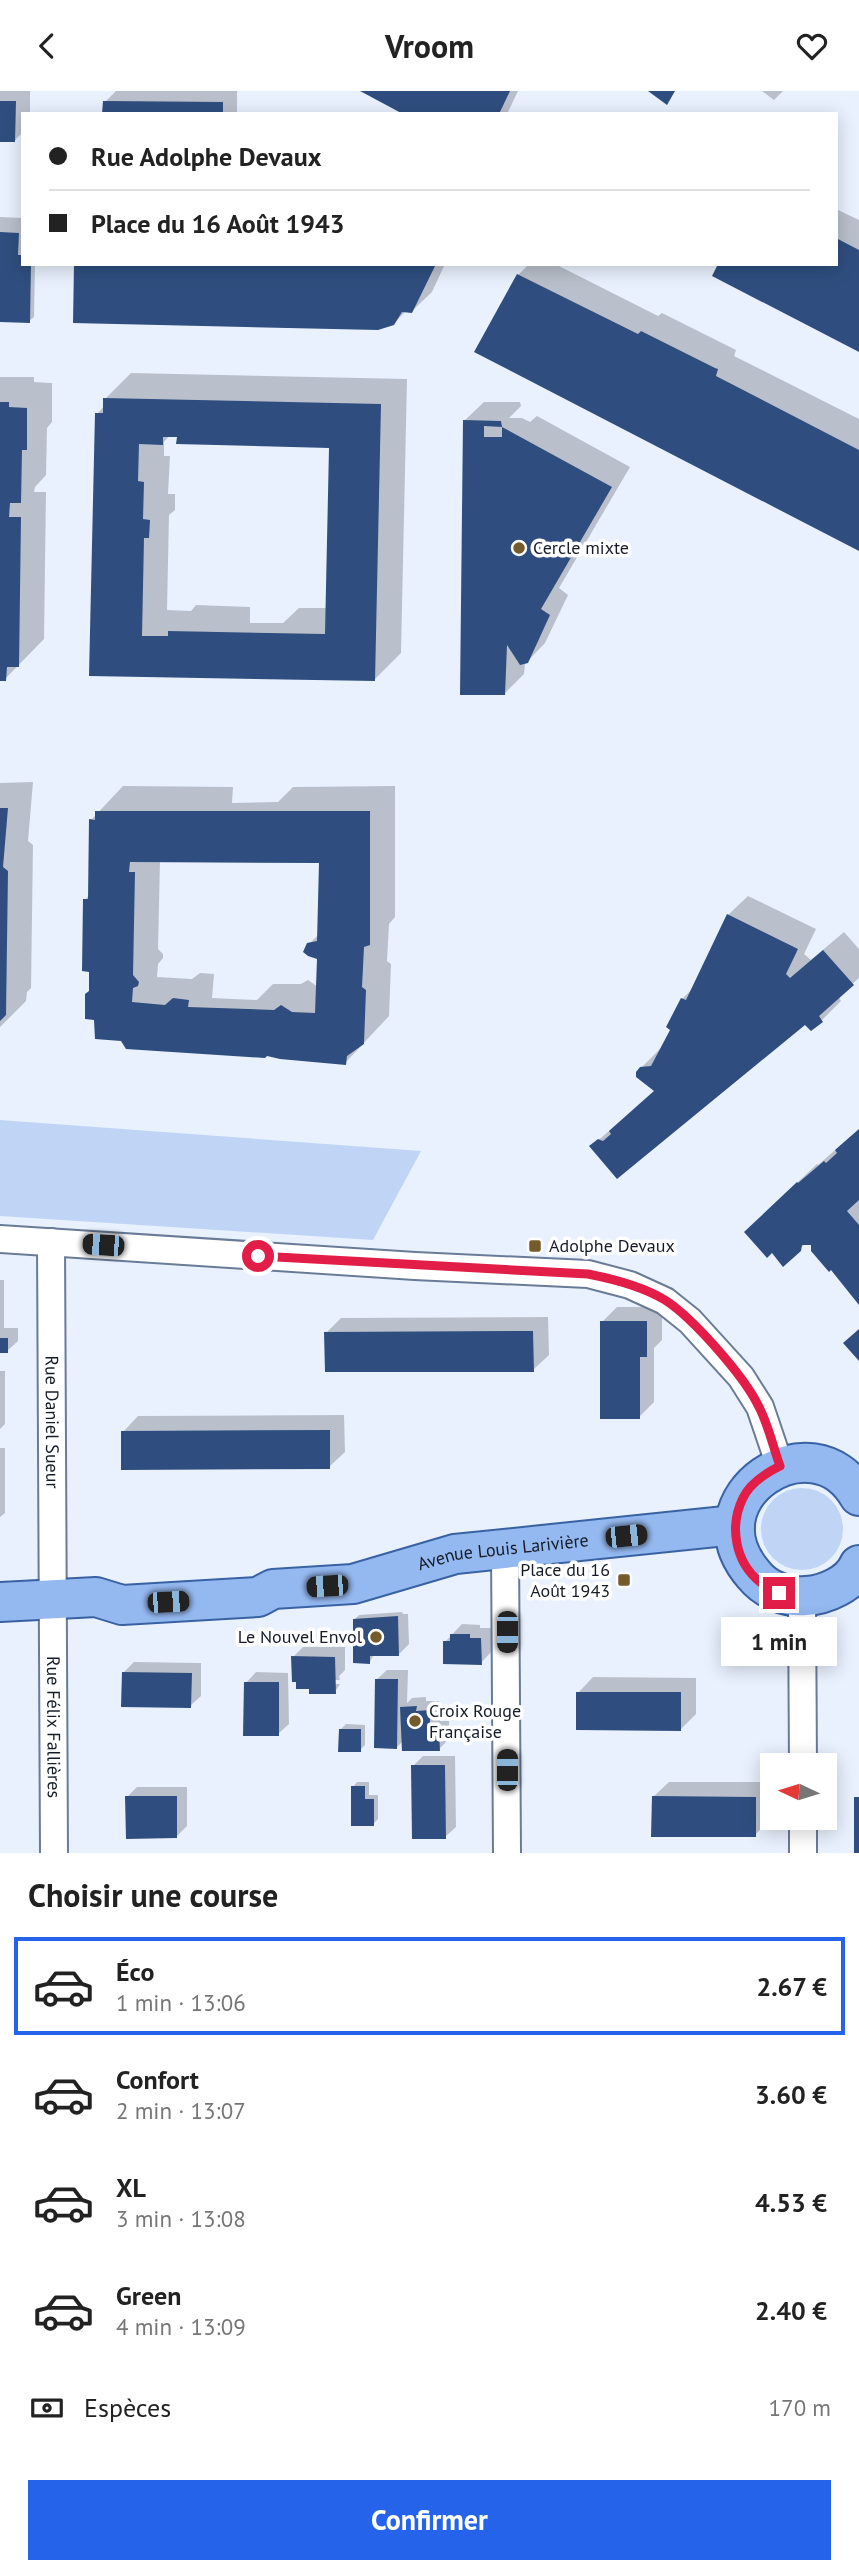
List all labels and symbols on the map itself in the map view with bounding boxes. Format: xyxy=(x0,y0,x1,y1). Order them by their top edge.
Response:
place label: Cercle mixte xyxy=(533,536,629,559)
marker: Cercle mixte xyxy=(511,540,527,556)
car xyxy=(82,1233,125,1257)
place label: Adolphe Devaux xyxy=(549,1234,675,1257)
marker: Adolphe Devaux xyxy=(527,1238,543,1254)
route start xyxy=(242,1240,274,1272)
street label: Rue Daniel Sueur xyxy=(41,1355,64,1489)
car xyxy=(605,1523,648,1549)
street label: Avenue Louis Larivière xyxy=(415,1528,590,1575)
place label: Place du 16 Août 1943 xyxy=(520,1558,610,1602)
marker: Place du 16 Août 1943 xyxy=(616,1572,632,1588)
car xyxy=(306,1574,349,1598)
route end xyxy=(763,1577,795,1609)
car xyxy=(147,1590,190,1614)
car xyxy=(497,1611,518,1653)
callout: 1 min xyxy=(721,1617,837,1667)
place label: Le Nouvel Envol xyxy=(238,1625,363,1648)
marker: Le Nouvel Envol xyxy=(368,1629,384,1645)
street label: Rue Félix Fallières xyxy=(42,1656,66,1798)
place label: Croix Rouge Française xyxy=(429,1699,521,1743)
marker: Croix Rouge Française xyxy=(407,1713,423,1729)
car xyxy=(497,1749,518,1791)
north arrow xyxy=(760,1753,836,1831)

